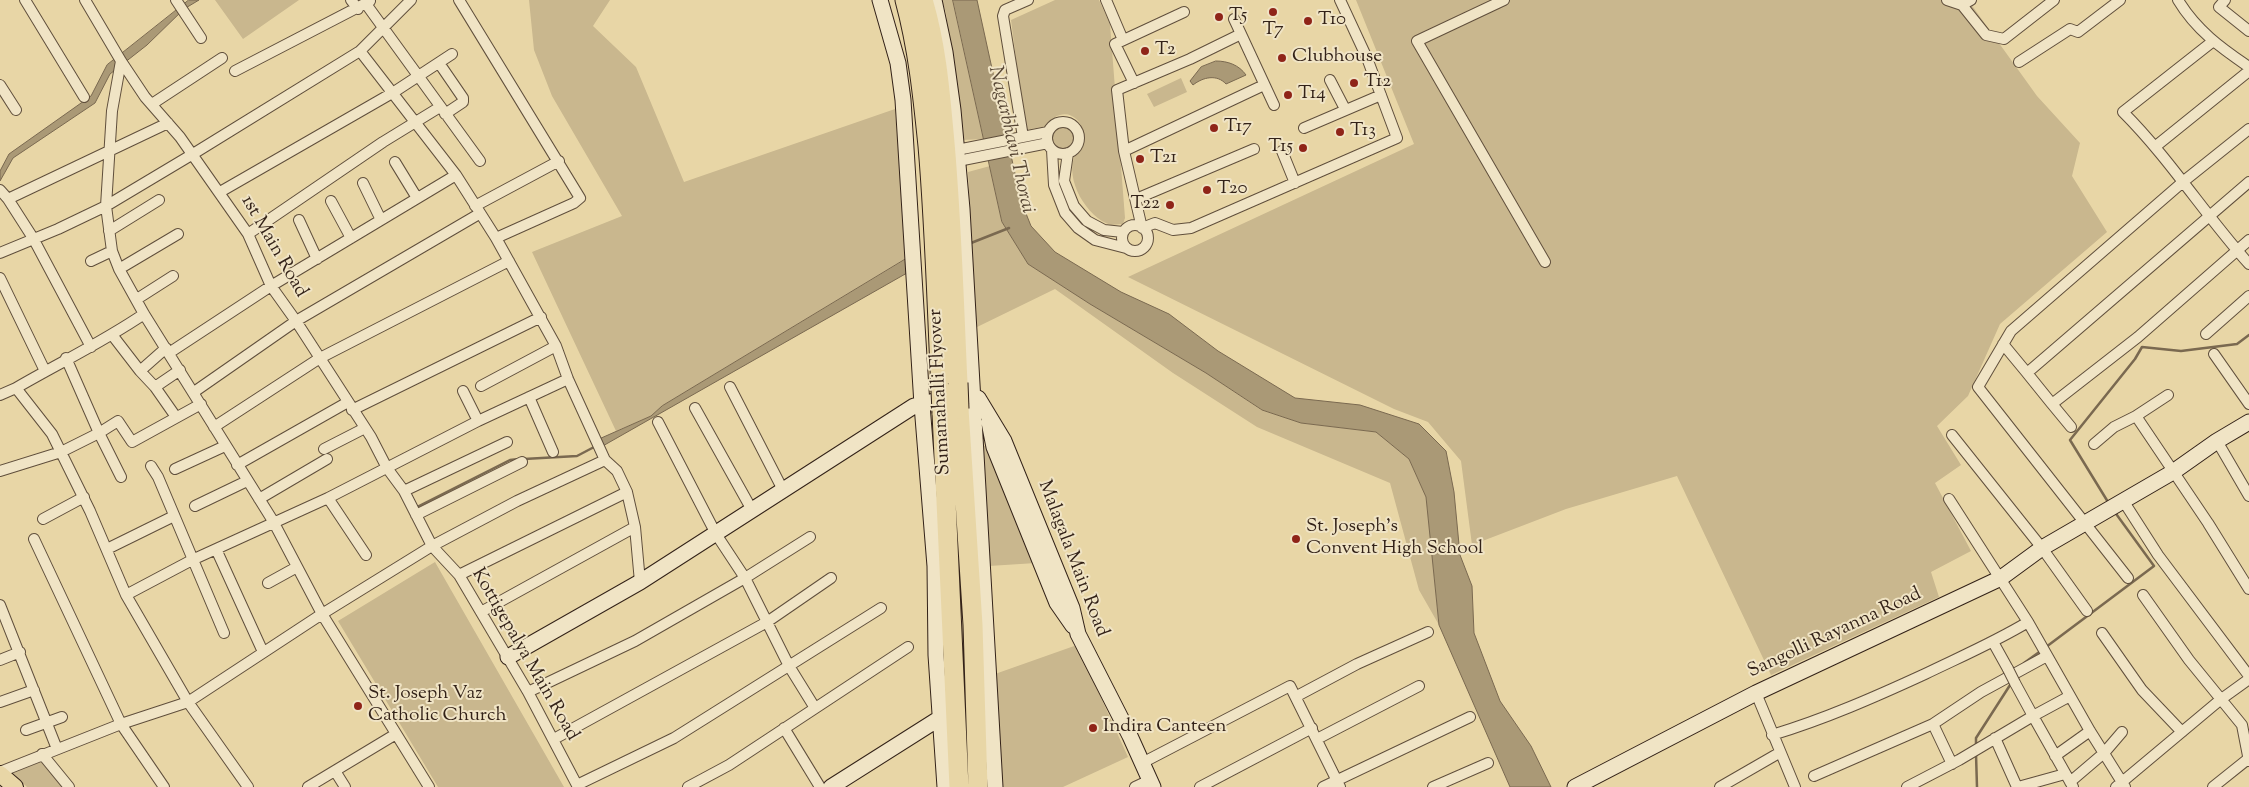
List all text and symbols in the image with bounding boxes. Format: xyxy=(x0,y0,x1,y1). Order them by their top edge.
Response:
place label: T5 xyxy=(1229,6,1247,28)
marker: T7 xyxy=(1267,6,1279,18)
place label: T10 xyxy=(1318,10,1346,32)
marker: T5 xyxy=(1213,11,1225,23)
marker: T10 xyxy=(1302,15,1314,27)
place label: T7 xyxy=(1262,20,1284,42)
place label: T2 xyxy=(1155,40,1176,62)
marker: T2 xyxy=(1139,45,1151,57)
place label: Clubhouse xyxy=(1292,47,1382,69)
marker: Clubhouse xyxy=(1276,52,1288,64)
water label: Nagarbhavi Thorai xyxy=(981,64,1039,216)
place label: T12 xyxy=(1364,72,1391,94)
marker: T12 xyxy=(1348,77,1360,89)
place label: T14 xyxy=(1298,84,1326,106)
marker: T14 xyxy=(1282,89,1294,101)
place label: T17 xyxy=(1224,117,1252,139)
place label: T13 xyxy=(1350,121,1376,143)
marker: T17 xyxy=(1208,122,1220,134)
marker: T13 xyxy=(1334,126,1346,138)
place label: T15 xyxy=(1268,137,1293,159)
marker: T15 xyxy=(1297,142,1309,154)
place label: T21 xyxy=(1150,148,1177,170)
marker: T21 xyxy=(1134,153,1146,165)
place label: T20 xyxy=(1217,179,1248,201)
marker: T20 xyxy=(1201,184,1213,196)
street label: 1st Main Road xyxy=(235,192,311,302)
place label: T22 xyxy=(1131,194,1160,216)
marker: T22 xyxy=(1164,199,1176,211)
street label: Sumanahalli Flyover xyxy=(925,308,957,476)
street label: Malagala Main Road xyxy=(1032,478,1112,640)
place label: St. Joseph's Convent High School xyxy=(1306,517,1483,561)
marker: St. Joseph's Convent High School xyxy=(1290,533,1302,545)
street label: Kottigepalya Main Road xyxy=(465,565,583,745)
street label: Sangolli Rayanna Road xyxy=(1745,584,1925,684)
place label: St. Joseph Vaz Catholic Church xyxy=(368,684,507,728)
marker: St. Joseph Vaz Catholic Church xyxy=(352,700,364,712)
place label: Indira Canteen xyxy=(1103,717,1227,739)
marker: Indira Canteen xyxy=(1087,722,1099,734)

